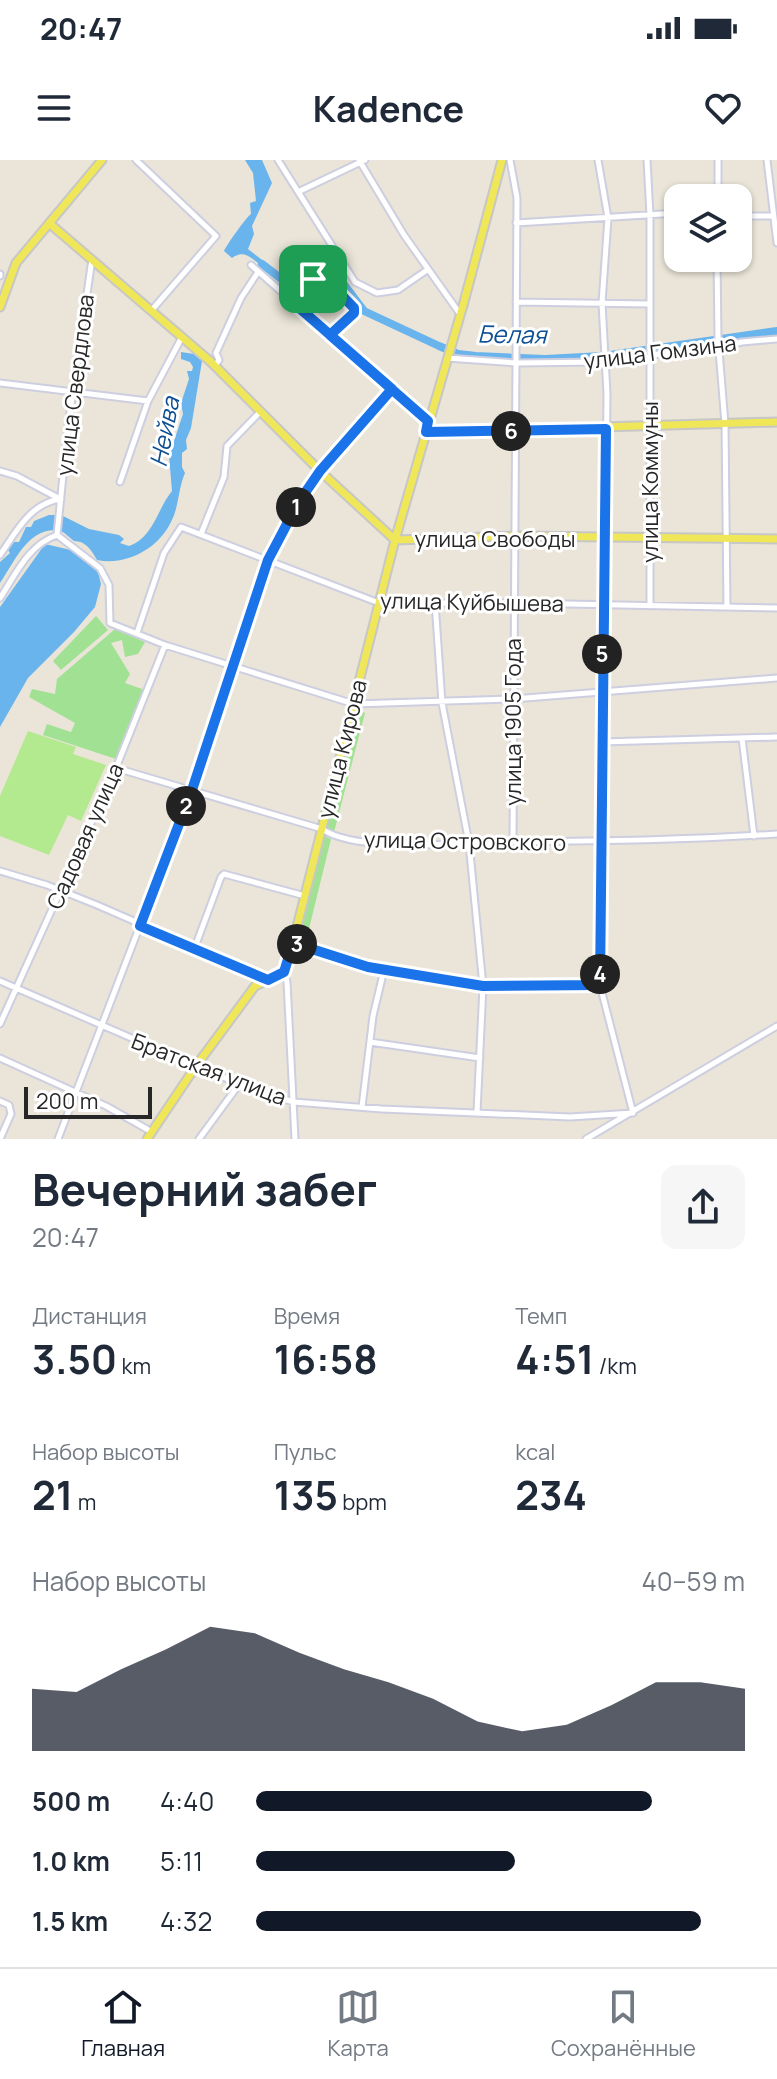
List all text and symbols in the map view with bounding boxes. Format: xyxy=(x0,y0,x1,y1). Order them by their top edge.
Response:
text: 20:47 xyxy=(40,8,122,49)
text: Kadence xyxy=(313,84,464,133)
icon: menu xyxy=(32,86,76,130)
icon: heart xyxy=(701,86,745,130)
map controls xyxy=(664,184,752,272)
button: layers xyxy=(664,184,752,272)
pin xyxy=(279,245,347,313)
icon: arrive xyxy=(291,257,335,301)
street label: улица Свердлова xyxy=(49,292,101,478)
water label: Белая xyxy=(477,316,549,351)
street label: улица Гомзина xyxy=(582,328,738,376)
water label: Нейва xyxy=(141,392,187,469)
street label: улица Коммуны xyxy=(635,401,665,563)
pin: 6 xyxy=(491,411,531,451)
text: 6 xyxy=(504,416,518,446)
pin: 1 xyxy=(276,487,316,527)
text: 1 xyxy=(291,492,301,522)
street label: улица Свободы xyxy=(415,524,575,554)
street label: улица Куйбышева xyxy=(380,585,564,619)
pin: 5 xyxy=(582,634,622,674)
street label: улица 1905 Года xyxy=(498,638,528,806)
text: 5 xyxy=(596,639,608,669)
street label: улица Кирова xyxy=(310,676,374,822)
street label: Садовая улица xyxy=(39,758,131,914)
pin: 2 xyxy=(166,786,206,826)
text: 2 xyxy=(179,791,193,821)
street label: улица Островского xyxy=(364,824,566,858)
pin: 3 xyxy=(277,924,317,964)
text: 3 xyxy=(291,929,303,959)
pin: 4 xyxy=(580,954,620,994)
text: 4 xyxy=(593,959,607,989)
street label: Братская улица xyxy=(127,1026,291,1112)
scale bar xyxy=(24,1083,152,1119)
text: 200 m xyxy=(36,1086,98,1116)
text: Вечерний забег xyxy=(32,1159,377,1219)
button: share xyxy=(661,1165,745,1249)
text: 20:47 xyxy=(32,1219,99,1255)
text: Дистанция xyxy=(32,1301,147,1331)
text: Время xyxy=(274,1301,340,1331)
text: Темп xyxy=(515,1301,567,1331)
text: 3.50 xyxy=(32,1331,117,1386)
text: 16:58 xyxy=(274,1331,378,1386)
text: 4:51 xyxy=(515,1331,594,1386)
text: km xyxy=(117,1351,151,1381)
text: /km xyxy=(594,1351,637,1381)
text: Набор высоты xyxy=(32,1437,180,1467)
text: Пульс xyxy=(274,1437,337,1467)
text: kcal xyxy=(515,1437,555,1467)
text: 21 xyxy=(32,1467,73,1522)
text: 135 xyxy=(274,1467,338,1522)
text: 234 xyxy=(515,1467,587,1522)
text: m xyxy=(73,1487,96,1517)
text: bpm xyxy=(338,1487,387,1517)
text: Набор высоты xyxy=(32,1563,206,1599)
text: 40–59 m xyxy=(641,1563,745,1599)
text: 500 m xyxy=(32,1783,110,1819)
text: 4:40 xyxy=(160,1783,214,1819)
text: 1.0 km xyxy=(32,1843,110,1879)
text: 5:11 xyxy=(160,1843,203,1879)
text: 1.5 km xyxy=(32,1903,108,1939)
text: 4:32 xyxy=(160,1903,212,1939)
tab: Главная xyxy=(81,1985,165,2063)
tab: Карта xyxy=(327,1985,389,2063)
tab: Сохранённые xyxy=(551,1985,696,2063)

